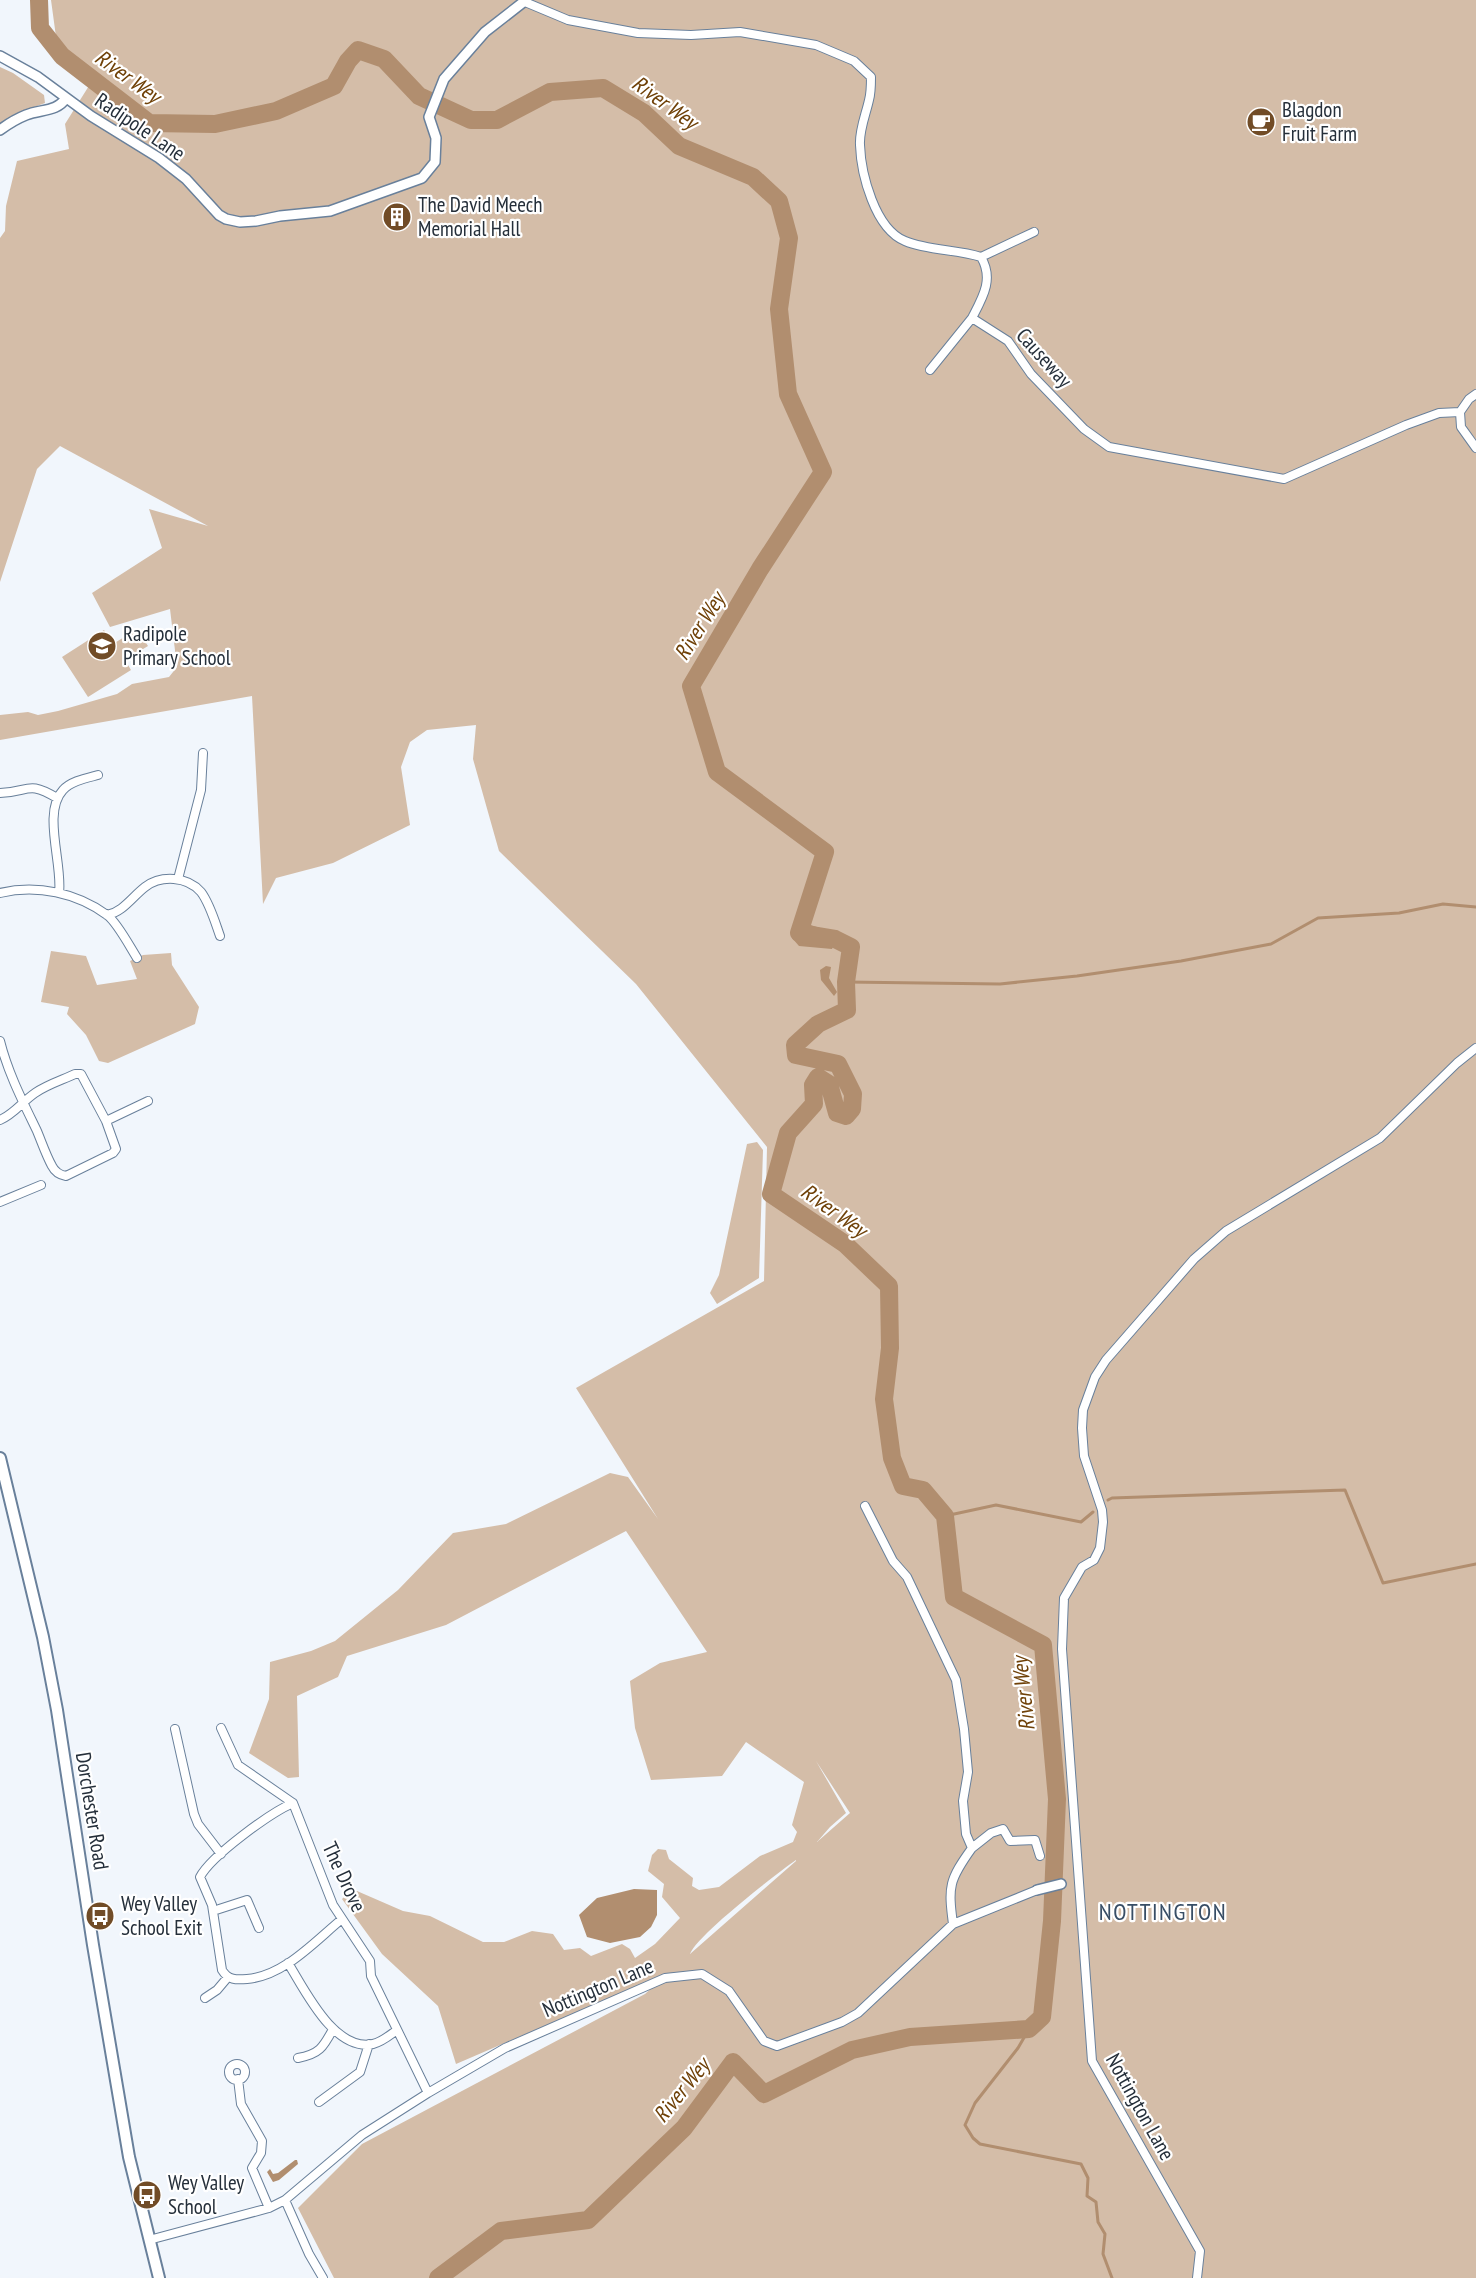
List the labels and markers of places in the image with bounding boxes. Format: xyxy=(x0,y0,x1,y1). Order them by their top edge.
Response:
place label: Blagdon Fruit Farm xyxy=(1282,96,1357,147)
cafe icon: Blagdon Fruit Farm xyxy=(1245,106,1277,138)
place label: The David Meech Memorial Hall xyxy=(418,191,543,242)
building icon: The David Meech Memorial Hall xyxy=(381,201,413,233)
place label: Radipole Primary School xyxy=(123,620,231,671)
school or university icon: Radipole Primary School xyxy=(86,630,118,662)
place label: Wey Valley School Exit xyxy=(121,1890,202,1941)
bus stop icon: Wey Valley School Exit xyxy=(84,1900,116,1932)
place label: Wey Valley School xyxy=(168,2169,244,2220)
bus stop icon: Wey Valley School xyxy=(131,2179,163,2211)

